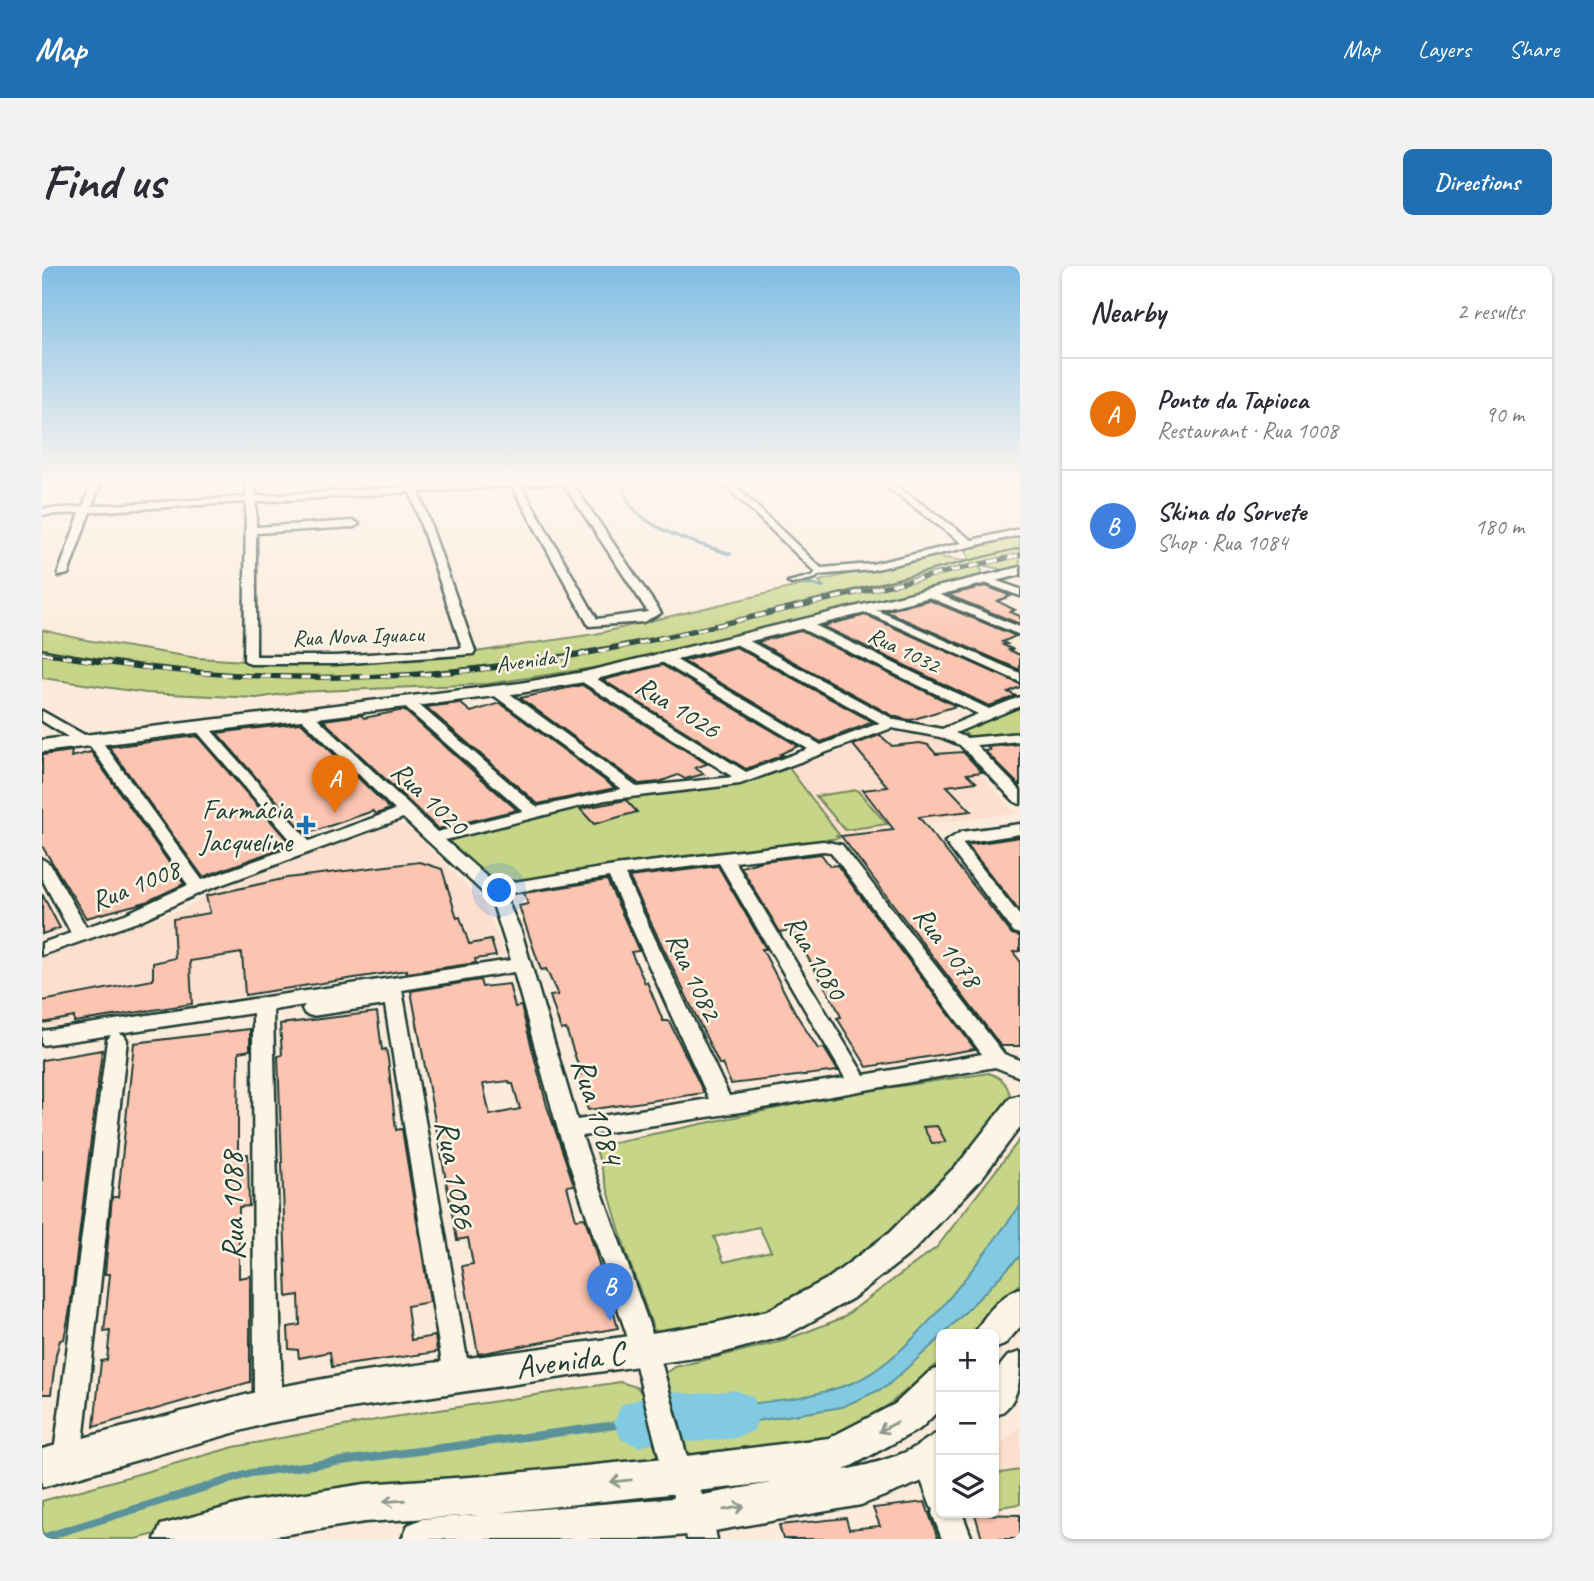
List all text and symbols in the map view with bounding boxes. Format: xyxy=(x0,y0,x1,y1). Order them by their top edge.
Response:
text: Map xyxy=(35,28,86,70)
text: Map xyxy=(1343,34,1380,64)
text: Layers xyxy=(1418,34,1471,64)
text: Share xyxy=(1509,34,1559,64)
button: Directions xyxy=(1403,149,1552,215)
text: Find us xyxy=(42,151,164,213)
text: Nearby xyxy=(1090,293,1166,331)
text: 2 results xyxy=(1457,297,1524,326)
text: Ponto da Tapioca xyxy=(1157,383,1308,416)
text: A xyxy=(1107,400,1119,429)
text: 90 m xyxy=(1485,400,1524,429)
text: Restaurant · Rua 1008 xyxy=(1157,416,1338,445)
text: Skina do Sorvete xyxy=(1157,495,1306,528)
text: B xyxy=(1107,512,1119,541)
text: 180 m xyxy=(1475,512,1524,541)
text: Shop · Rua 1084 xyxy=(1157,528,1288,557)
street label: Rua Nova Iguacu xyxy=(292,619,426,653)
street label: Rua 1032 xyxy=(863,620,946,680)
street label: Avenida J xyxy=(494,640,574,679)
street label: Rua 1026 xyxy=(629,668,728,747)
street label: Rua 1020 xyxy=(384,753,478,844)
pin: A xyxy=(312,755,358,813)
place label: Farmácia Jacqueline xyxy=(198,792,294,859)
marker: Farmácia Jacqueline xyxy=(298,817,314,833)
street label: Rua 1008 xyxy=(85,850,187,919)
your location xyxy=(482,873,516,907)
street label: Rua 1078 xyxy=(906,899,991,997)
street label: Rua 1080 xyxy=(777,908,856,1008)
street label: Rua 1082 xyxy=(658,926,731,1028)
street label: Rua 1084 xyxy=(562,1052,635,1173)
street label: Rua 1086 xyxy=(426,1116,486,1233)
street label: Rua 1088 xyxy=(210,1148,254,1261)
pin: B xyxy=(587,1263,633,1321)
map controls xyxy=(936,1329,999,1518)
button: + xyxy=(936,1329,999,1392)
street label: Avenida C xyxy=(513,1331,630,1388)
button: − xyxy=(936,1392,999,1455)
one-way arrow xyxy=(878,1420,899,1434)
button: layers xyxy=(936,1455,999,1518)
one-way arrow xyxy=(610,1475,633,1488)
one-way arrow xyxy=(383,1495,406,1508)
one-way arrow xyxy=(722,1501,745,1514)

